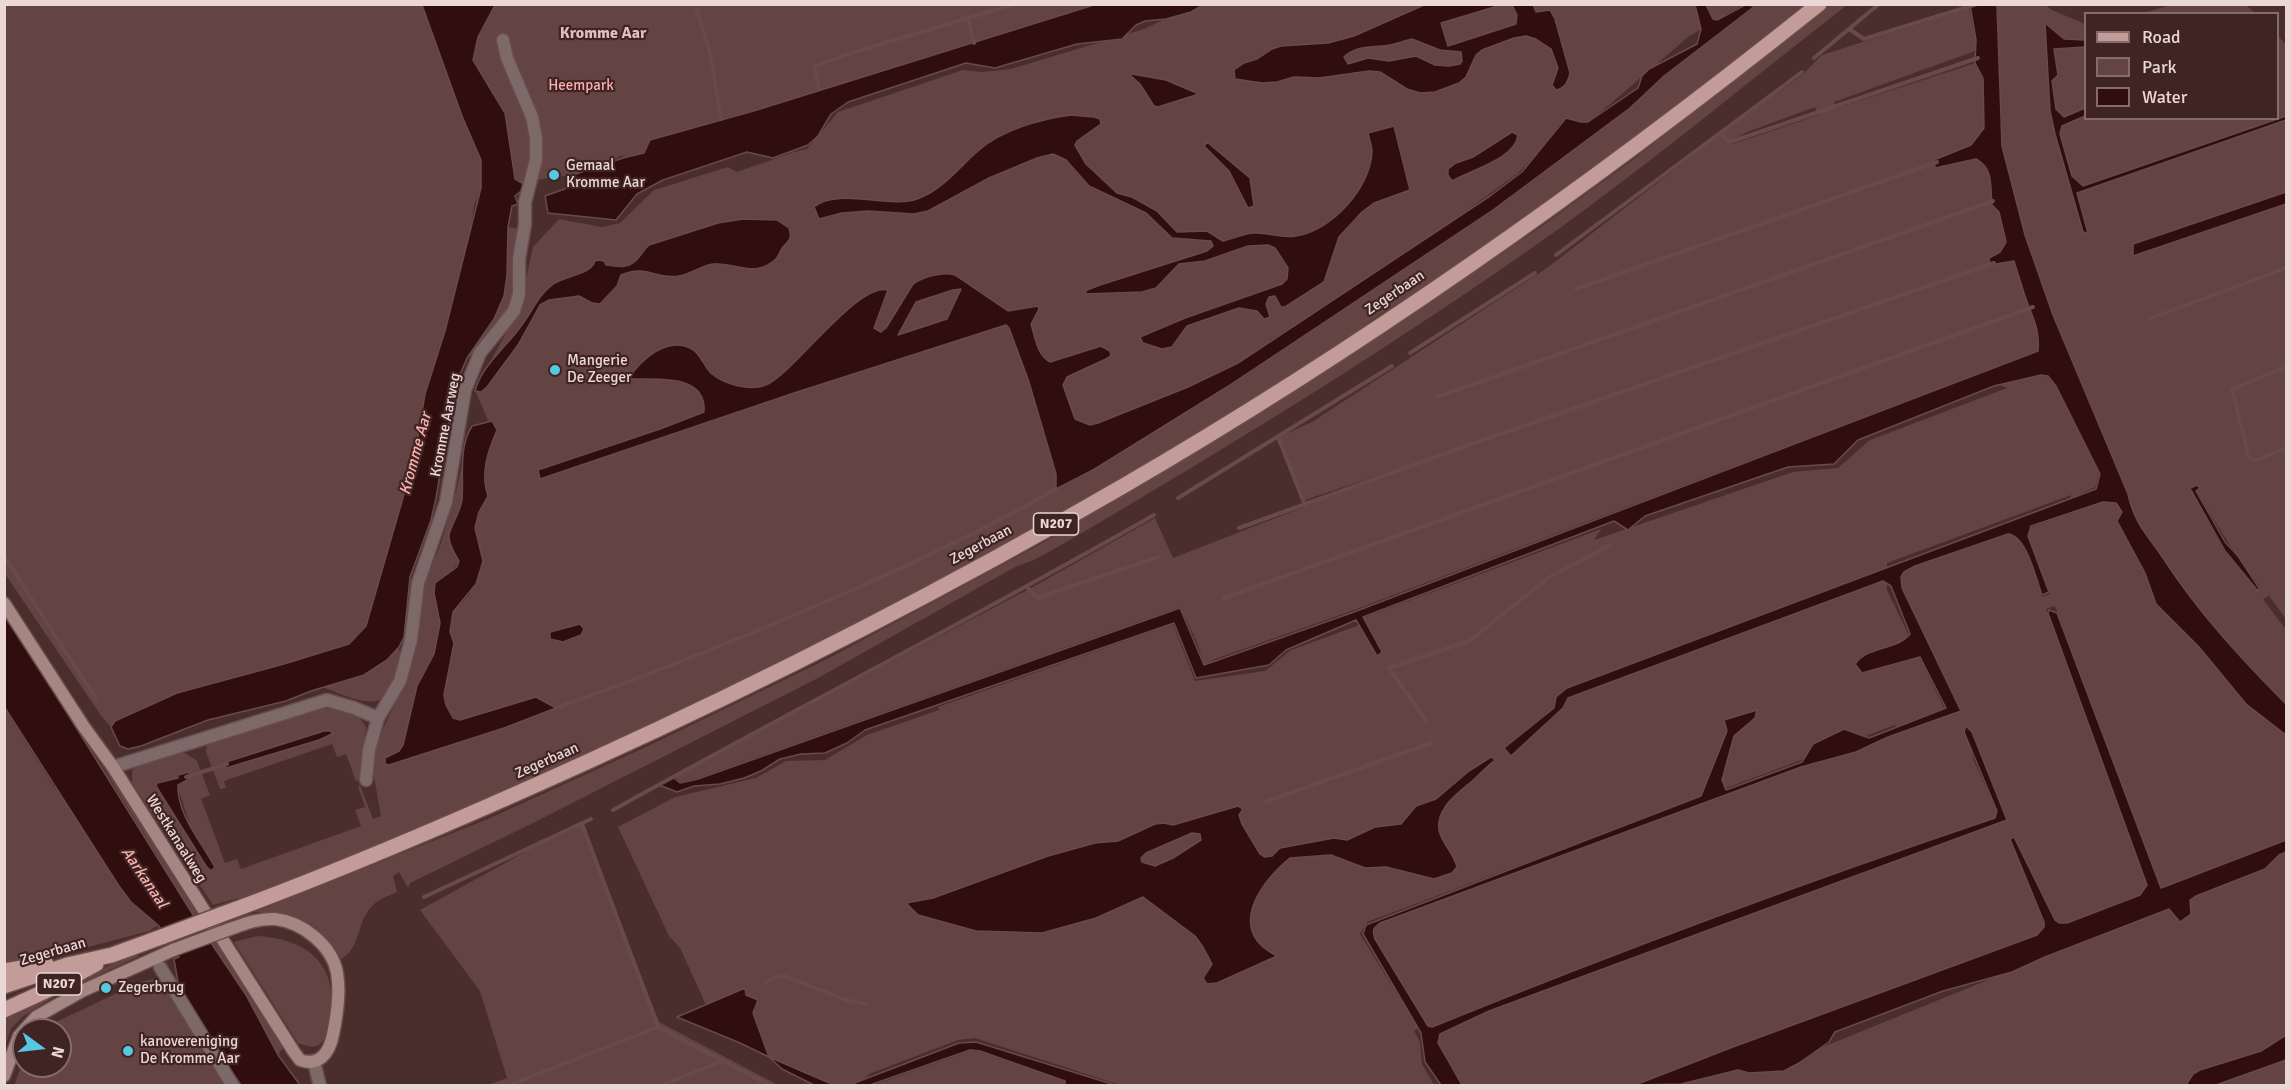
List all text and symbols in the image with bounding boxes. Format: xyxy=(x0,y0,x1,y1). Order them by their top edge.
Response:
legend xyxy=(2084,12,2279,120)
district label: Kromme Aar xyxy=(560,24,646,44)
text: Road xyxy=(2142,26,2181,48)
text: Park xyxy=(2142,56,2177,78)
park label: Heempark xyxy=(548,77,614,95)
text: Water xyxy=(2142,86,2187,108)
place label: Gemaal Kromme Aar xyxy=(566,157,645,192)
marker: Gemaal Kromme Aar xyxy=(547,168,561,182)
street label: Zegerbaan xyxy=(1362,267,1428,319)
place label: Mangerie De Zeeger xyxy=(567,352,632,387)
marker: Mangerie De Zeeger xyxy=(548,363,562,377)
street label: Kromme Aarweg xyxy=(427,372,465,478)
water label: Kromme Aar xyxy=(396,411,436,497)
road number: N207 xyxy=(1034,513,1078,535)
street label: Zegerbaan xyxy=(947,521,1015,569)
street label: Zegerbaan xyxy=(512,739,582,783)
street label: Westkanaalweg xyxy=(142,792,210,886)
water label: Aarkanaal xyxy=(117,844,171,912)
street label: Zegerbaan xyxy=(18,934,88,970)
road number: N207 xyxy=(36,973,82,995)
place label: Zegerbrug xyxy=(118,979,184,997)
marker: Zegerbrug xyxy=(99,981,113,995)
north arrow xyxy=(12,1018,72,1078)
place label: kanovereniging De Kromme Aar xyxy=(140,1033,240,1068)
text: N xyxy=(46,1044,69,1060)
marker: kanovereniging De Kromme Aar xyxy=(121,1044,135,1058)

